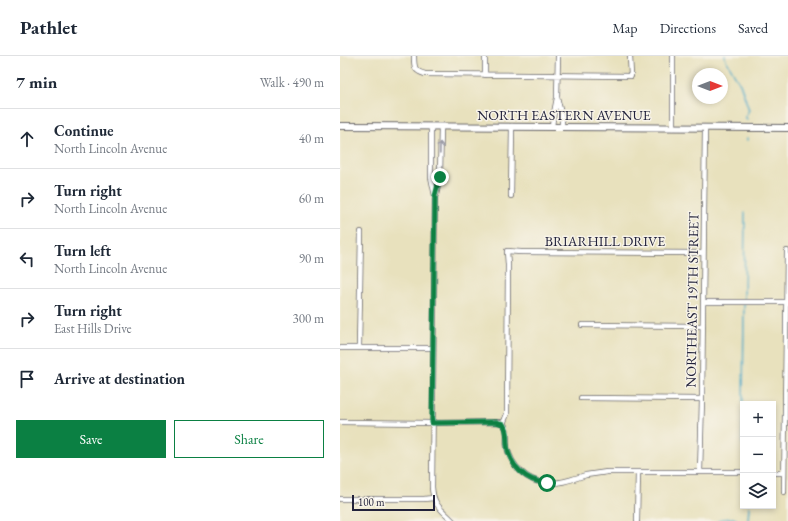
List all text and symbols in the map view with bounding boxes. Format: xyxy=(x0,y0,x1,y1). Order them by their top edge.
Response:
text: Pathlet xyxy=(20,15,77,40)
text: Map xyxy=(612,19,638,37)
text: Directions xyxy=(660,19,716,37)
text: Saved xyxy=(738,19,768,37)
north arrow xyxy=(692,68,728,104)
text: 7 min xyxy=(16,71,57,93)
text: Walk · 490 m xyxy=(260,74,324,91)
street label: NORTH EASTERN AVENUE xyxy=(477,106,651,124)
text: Continue xyxy=(54,121,114,140)
icon: ahead xyxy=(16,128,38,150)
text: 40 m xyxy=(299,130,324,147)
text: North Lincoln Avenue xyxy=(54,140,167,157)
one-way arrow xyxy=(437,142,444,155)
route end xyxy=(431,168,449,186)
text: Turn right xyxy=(54,181,122,200)
icon: right xyxy=(16,188,38,210)
text: 60 m xyxy=(299,190,324,207)
text: North Lincoln Avenue xyxy=(54,200,167,217)
street label: NORTHEAST 19TH STREET xyxy=(681,212,703,388)
street label: BRIARHILL DRIVE xyxy=(545,232,665,250)
text: Turn left xyxy=(54,241,111,260)
icon: left xyxy=(16,248,38,270)
text: 90 m xyxy=(299,250,324,267)
text: North Lincoln Avenue xyxy=(54,260,167,277)
text: Turn right xyxy=(54,301,122,320)
icon: right xyxy=(16,308,38,330)
text: 300 m xyxy=(293,310,324,327)
text: East Hills Drive xyxy=(54,320,132,337)
icon: arrive xyxy=(16,368,38,390)
text: Arrive at destination xyxy=(54,369,185,388)
map controls xyxy=(740,401,776,509)
button: + xyxy=(740,401,776,437)
button: Save xyxy=(16,420,166,458)
button: Share xyxy=(174,420,324,458)
button: − xyxy=(740,437,776,473)
button: layers xyxy=(740,473,776,509)
route start xyxy=(538,474,556,492)
scale bar xyxy=(352,493,435,512)
text: 100 m xyxy=(358,495,385,509)

